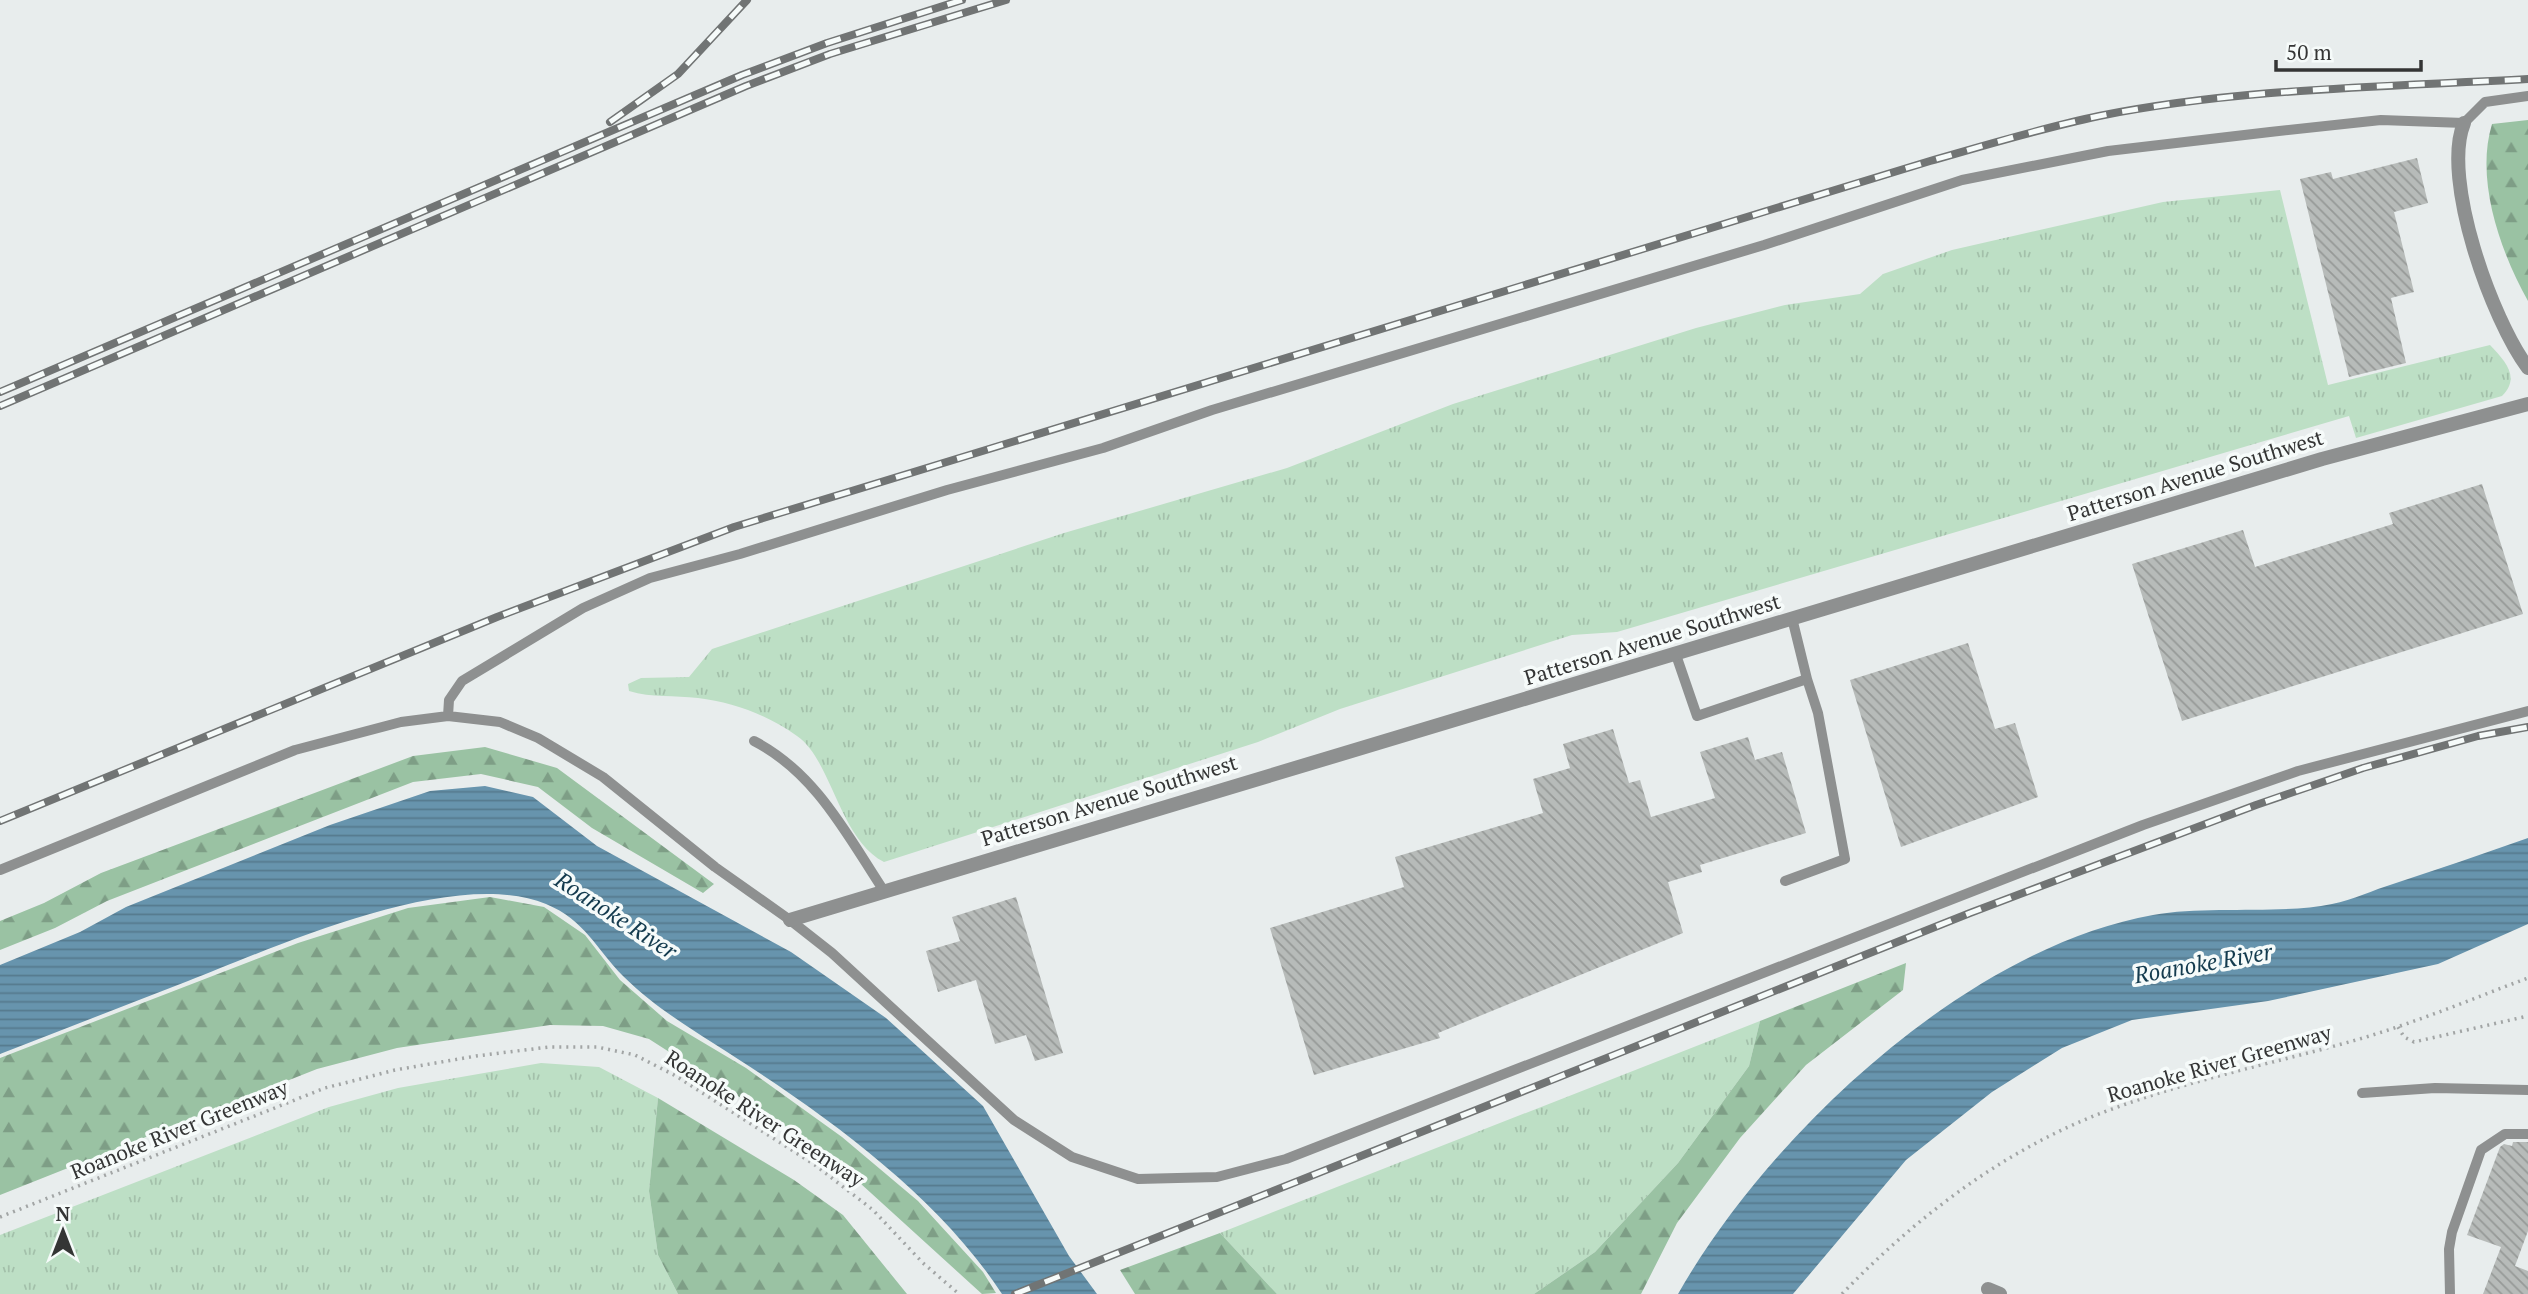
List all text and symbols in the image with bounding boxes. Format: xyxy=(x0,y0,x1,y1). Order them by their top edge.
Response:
scale bar xyxy=(2276,28,2421,72)
text: 50 m xyxy=(2286,38,2332,66)
street label: Patterson Avenue Southwest xyxy=(2063,423,2327,527)
street label: Patterson Avenue Southwest xyxy=(1520,587,1784,691)
street label: Patterson Avenue Southwest xyxy=(977,748,1241,852)
water label: Roanoke River xyxy=(548,863,684,967)
water label: Roanoke River xyxy=(2131,935,2275,991)
street label: Roanoke River Greenway xyxy=(2104,1017,2335,1108)
street label: Roanoke River Greenway xyxy=(660,1043,870,1193)
street label: Roanoke River Greenway xyxy=(66,1072,292,1185)
north arrow xyxy=(28,1196,98,1266)
text: N xyxy=(56,1201,71,1226)

